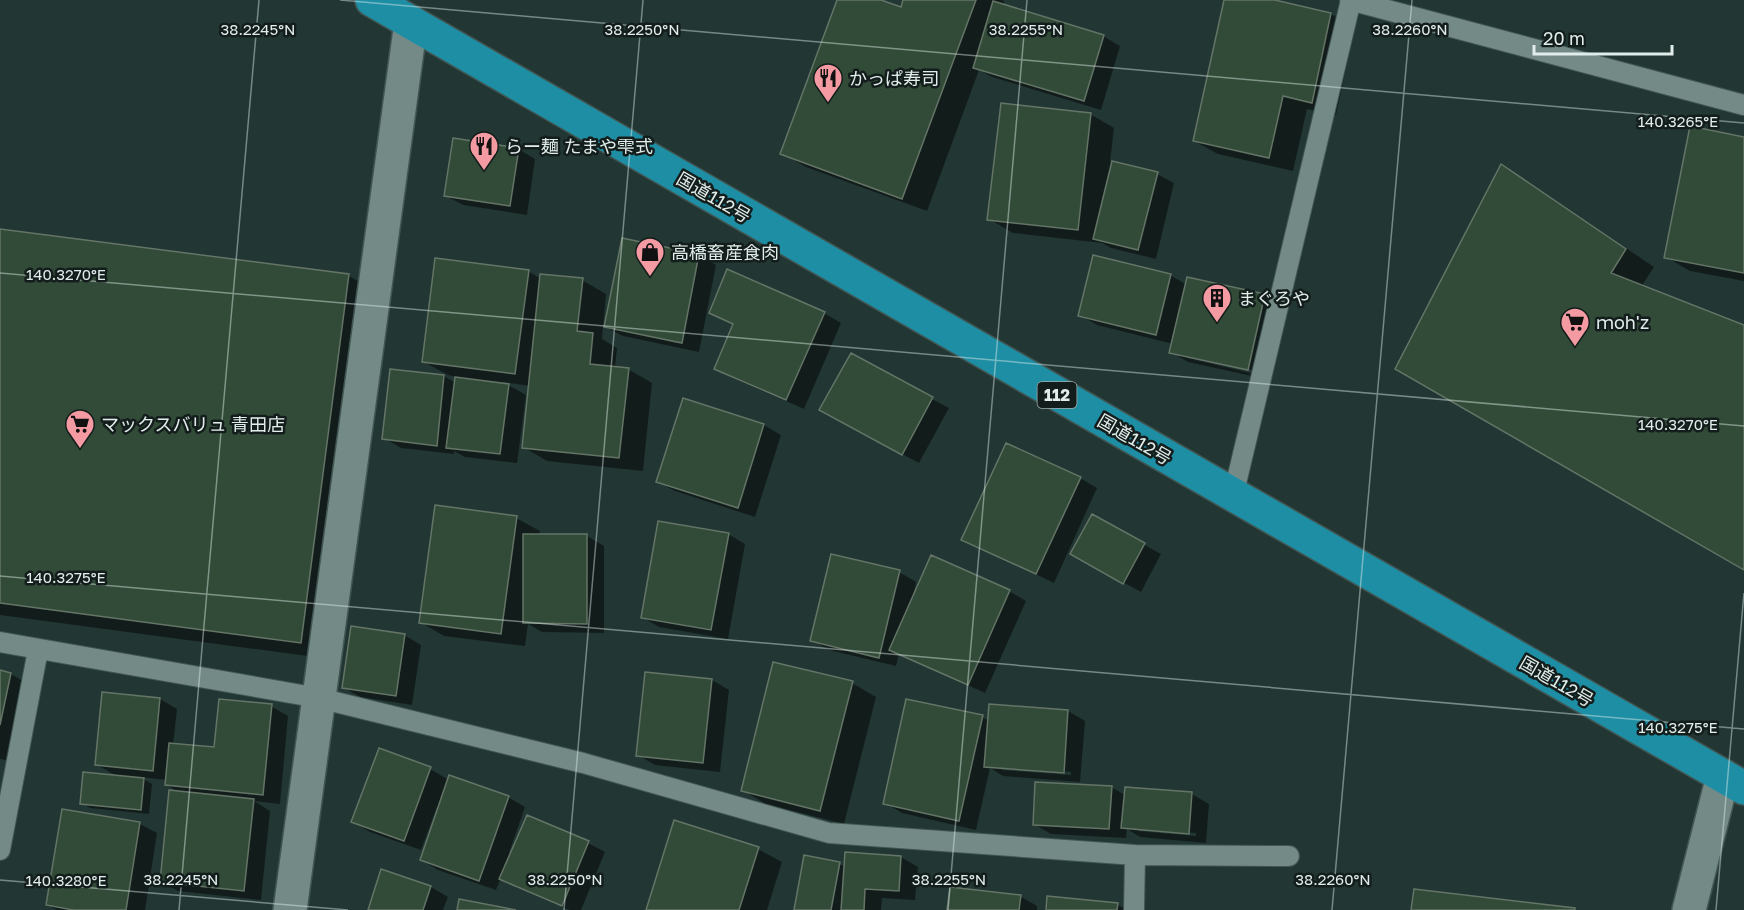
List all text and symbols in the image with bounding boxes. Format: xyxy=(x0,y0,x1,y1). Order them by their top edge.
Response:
scale bar xyxy=(1534,18,1672,56)
text: 38.2245°N xyxy=(221,20,295,38)
text: 38.2250°N xyxy=(604,20,680,38)
text: 38.2255°N xyxy=(989,20,1063,38)
text: 38.2260°N xyxy=(1372,20,1448,38)
text: 20 m xyxy=(1543,27,1585,49)
restaurant icon: かっぱ寿司 xyxy=(812,62,844,104)
place label: かっぱ寿司 xyxy=(849,67,939,89)
text: 140.3265°E xyxy=(1638,112,1718,130)
restaurant icon: らー麺 たまや雫式 xyxy=(468,130,500,172)
place label: らー麺 たまや雫式 xyxy=(505,135,653,157)
street label: 国道112号 xyxy=(673,167,755,227)
shop icon: 高橋畜産食肉 xyxy=(634,236,666,278)
place label: 高橋畜産食肉 xyxy=(671,241,779,263)
text: 140.3270°E xyxy=(26,265,106,283)
building icon: まぐろや xyxy=(1201,282,1233,324)
place label: まぐろや xyxy=(1238,287,1310,309)
supermarket icon: ｍoh'z xyxy=(1559,306,1591,348)
place label: ｍoh'z xyxy=(1596,311,1649,333)
road number: 112 xyxy=(1038,382,1076,408)
supermarket icon: マックスバリュ 青田店 xyxy=(64,408,96,450)
street label: 国道112号 xyxy=(1094,409,1176,469)
place label: マックスバリュ 青田店 xyxy=(101,413,285,435)
text: 140.3270°E xyxy=(1638,415,1718,433)
text: 140.3275°E xyxy=(26,568,106,586)
street label: 国道112号 xyxy=(1516,651,1598,711)
text: 140.3275°E xyxy=(1638,718,1718,736)
text: 38.2245°N xyxy=(144,870,218,888)
text: 38.2250°N xyxy=(527,870,603,888)
text: 38.2255°N xyxy=(912,870,986,888)
text: 38.2260°N xyxy=(1295,870,1371,888)
text: 140.3280°E xyxy=(25,871,107,889)

